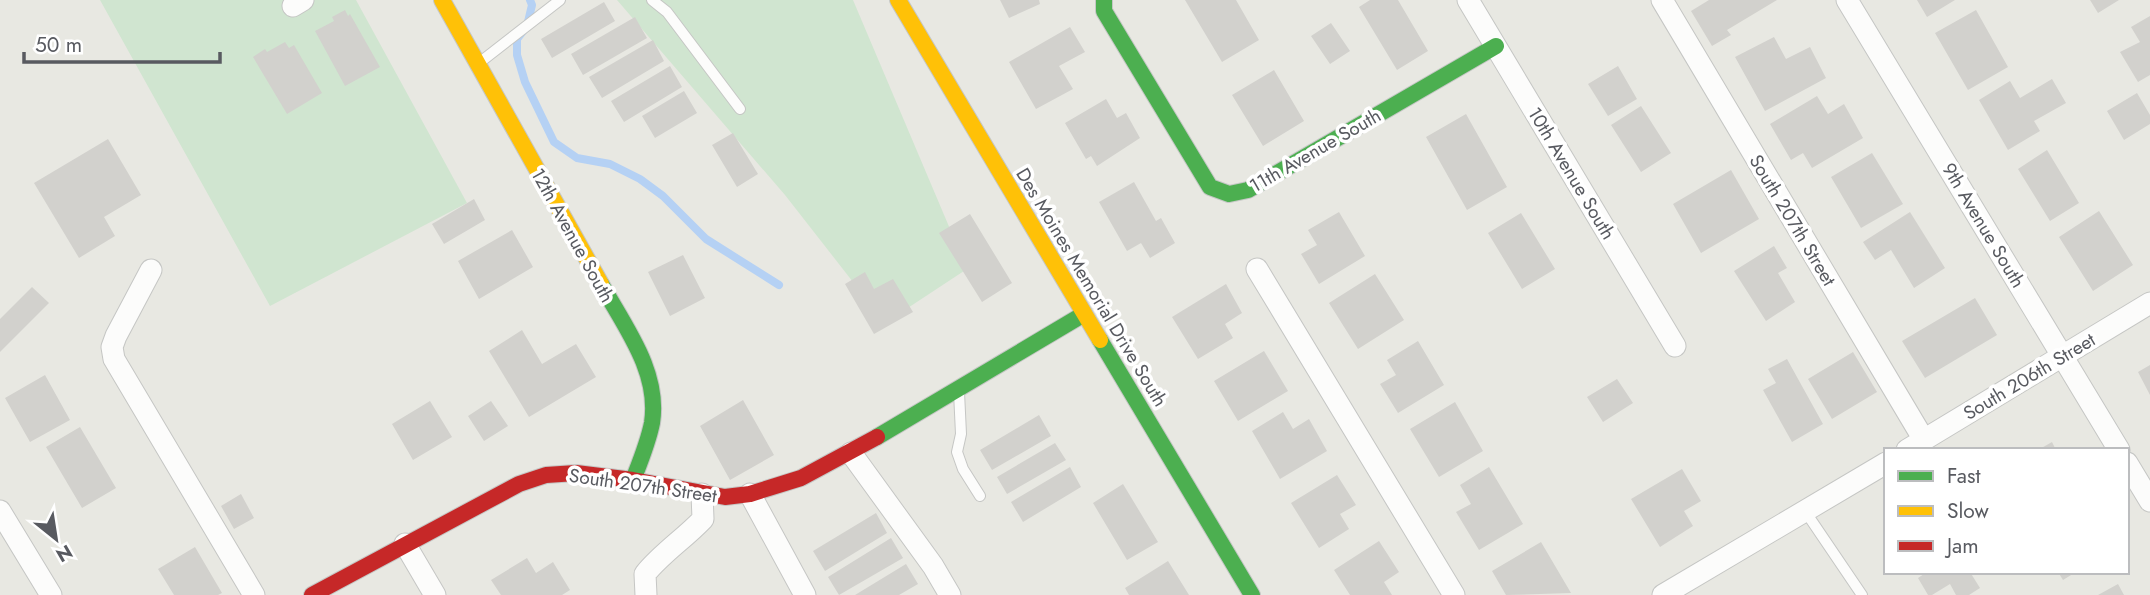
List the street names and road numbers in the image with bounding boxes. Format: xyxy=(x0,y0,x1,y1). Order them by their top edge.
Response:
street label: 11th Avenue South xyxy=(1245,102,1386,199)
street label: 10th Avenue South xyxy=(1521,102,1622,245)
street label: South 207th Street xyxy=(1743,150,1843,291)
street label: 9th Avenue South xyxy=(1936,158,2032,293)
street label: 12th Avenue South xyxy=(524,163,621,307)
street label: Des Moines Memorial Drive South xyxy=(1009,163,1174,412)
street label: South 206th Street xyxy=(1958,326,2101,427)
street label: South 207th Street xyxy=(567,462,719,509)

